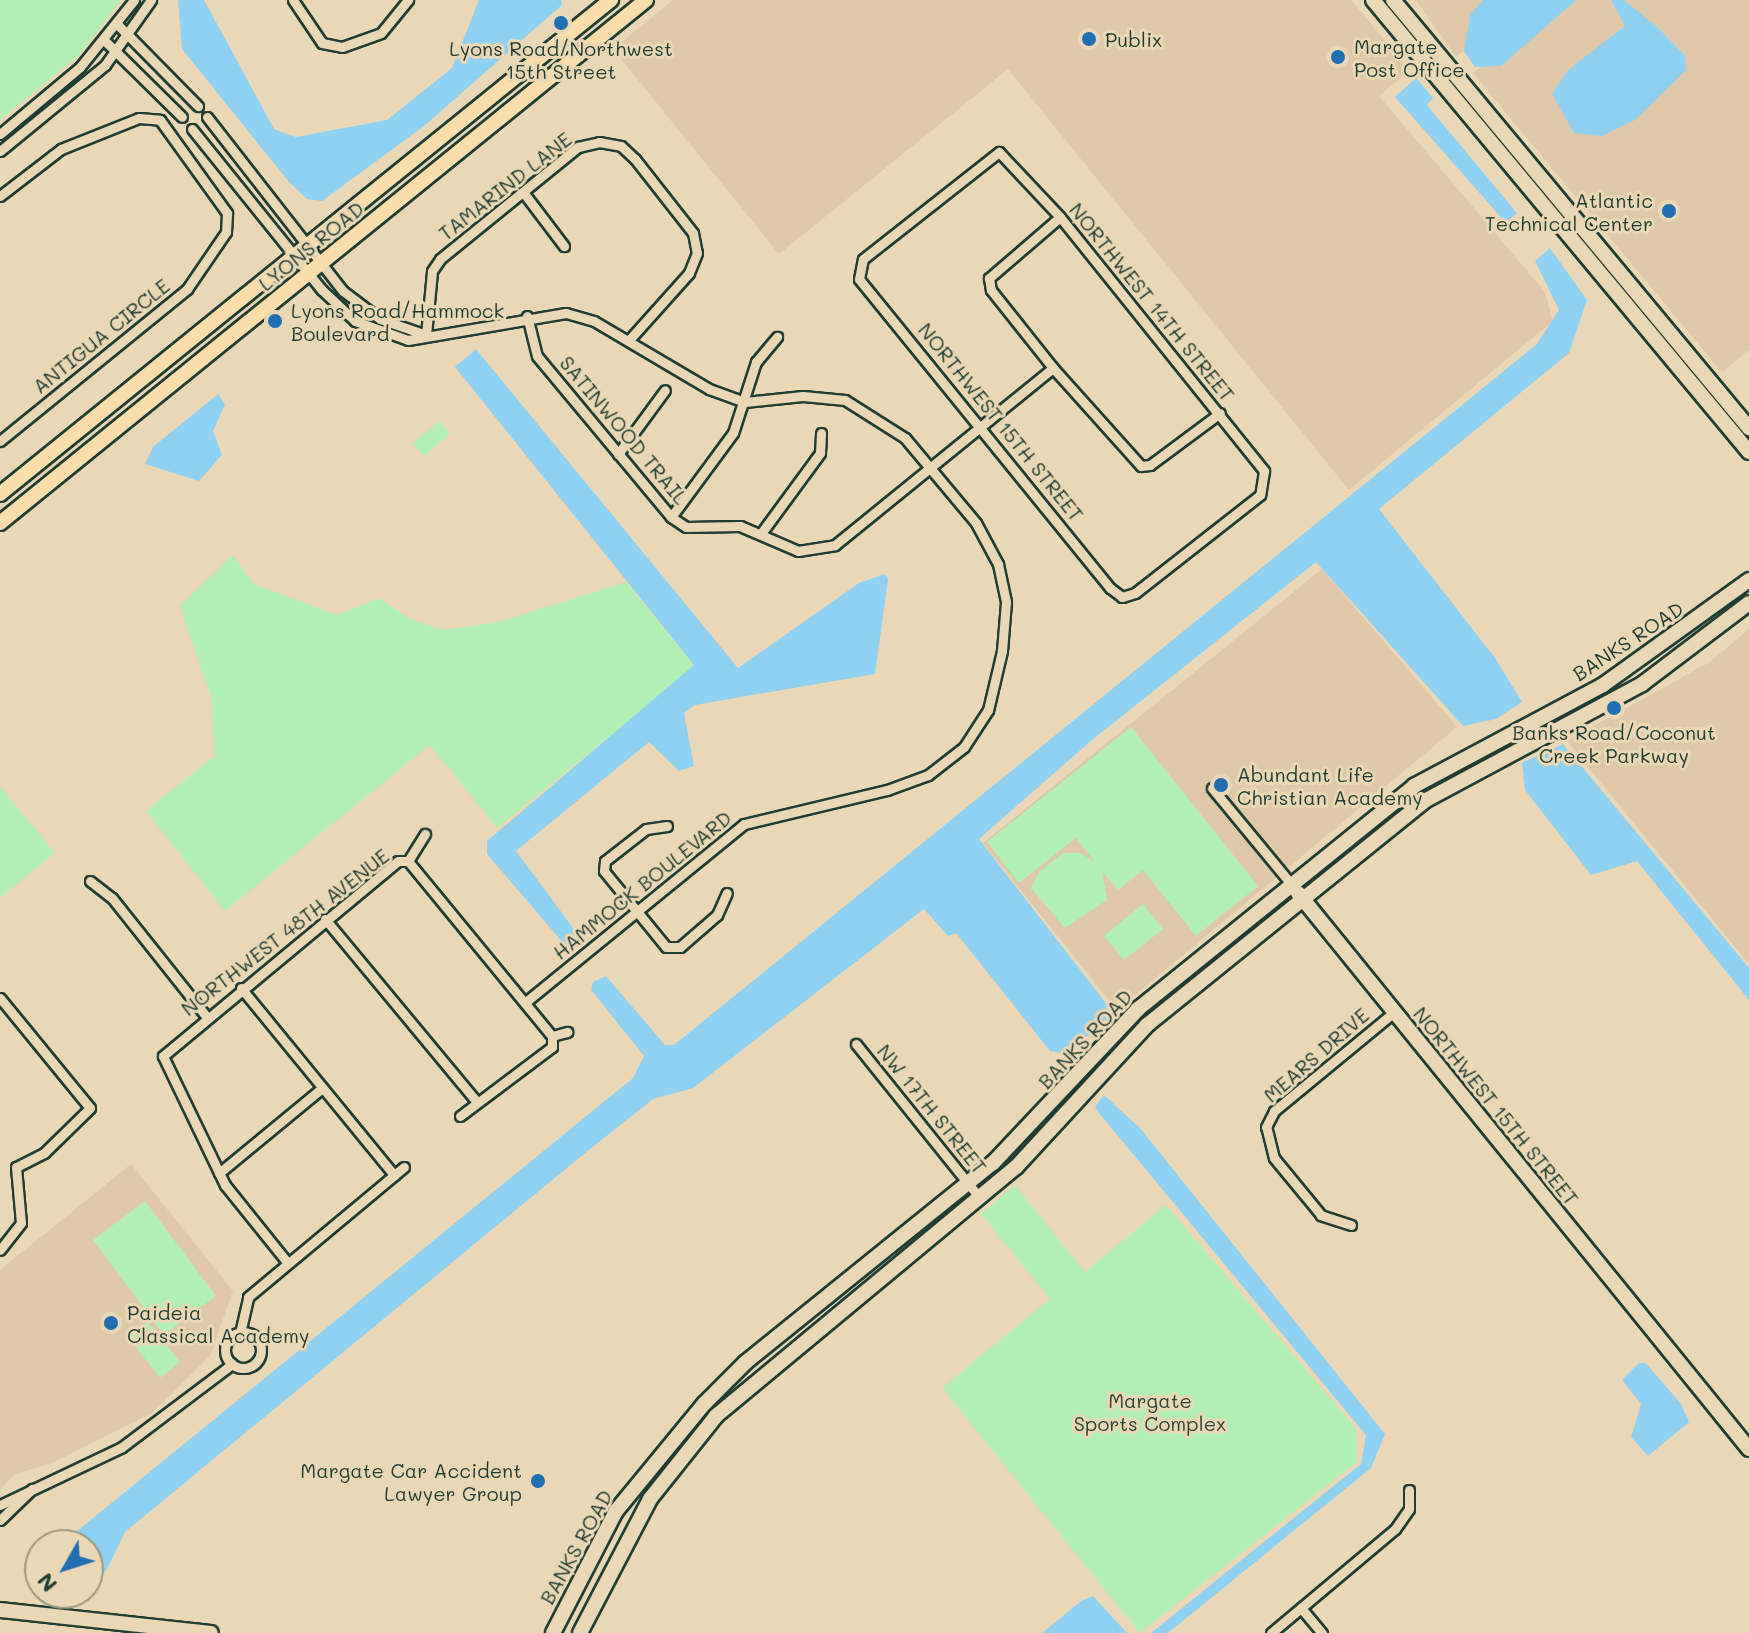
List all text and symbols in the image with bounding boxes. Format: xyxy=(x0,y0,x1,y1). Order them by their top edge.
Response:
marker: Lyons Road/Northwest 15th Street xyxy=(552,14,570,32)
place label: Publix xyxy=(1105,27,1162,51)
marker: Publix xyxy=(1080,30,1098,48)
place label: Margate Post Office xyxy=(1354,34,1465,81)
place label: Lyons Road/Northwest 15th Street xyxy=(449,36,673,83)
marker: Margate Post Office xyxy=(1329,48,1347,66)
street label: TAMARIND LANE xyxy=(434,127,576,245)
place label: Atlantic Technical Center xyxy=(1485,188,1653,235)
street label: LYONS ROAD xyxy=(254,196,368,296)
street label: NORTHWEST 14TH STREET xyxy=(1065,198,1239,406)
marker: Atlantic Technical Center xyxy=(1660,202,1678,220)
street label: ANTIGUA CIRCLE xyxy=(28,273,174,399)
place label: Lyons Road/Hammock Boulevard xyxy=(291,298,504,345)
marker: Lyons Road/Hammock Boulevard xyxy=(266,312,284,330)
street label: NORTHWEST 15TH STREET xyxy=(914,318,1088,526)
street label: SATINWOOD TRAIL xyxy=(555,351,693,509)
street label: BANKS ROAD xyxy=(1568,596,1688,686)
marker: Banks Road/Coconut Creek Parkway xyxy=(1605,699,1623,717)
place label: Banks Road/Coconut Creek Parkway xyxy=(1512,720,1716,767)
place label: Abundant Life Christian Academy xyxy=(1237,762,1423,809)
marker: Abundant Life Christian Academy xyxy=(1212,776,1230,794)
street label: HAMMOCK BOULEVARD xyxy=(548,806,736,964)
street label: NORTHWEST 48TH AVENUE xyxy=(176,843,394,1021)
street label: BANKS ROAD xyxy=(1033,984,1137,1094)
street label: NORTHWEST 15TH STREET xyxy=(1409,1002,1583,1210)
street label: MEARS DRIVE xyxy=(1259,1003,1373,1107)
street label: NW 17TH STREET xyxy=(872,1039,992,1179)
place label: Paideia Classical Academy xyxy=(127,1300,309,1347)
marker: Paideia Classical Academy xyxy=(102,1314,120,1332)
park label: Margate Sports Complex xyxy=(1074,1388,1226,1435)
place label: Margate Car Accident Lawyer Group xyxy=(300,1458,522,1505)
marker: Margate Car Accident Lawyer Group xyxy=(529,1472,547,1490)
street label: BANKS ROAD xyxy=(535,1486,617,1608)
north arrow xyxy=(24,1529,104,1609)
text: N xyxy=(30,1568,63,1599)

